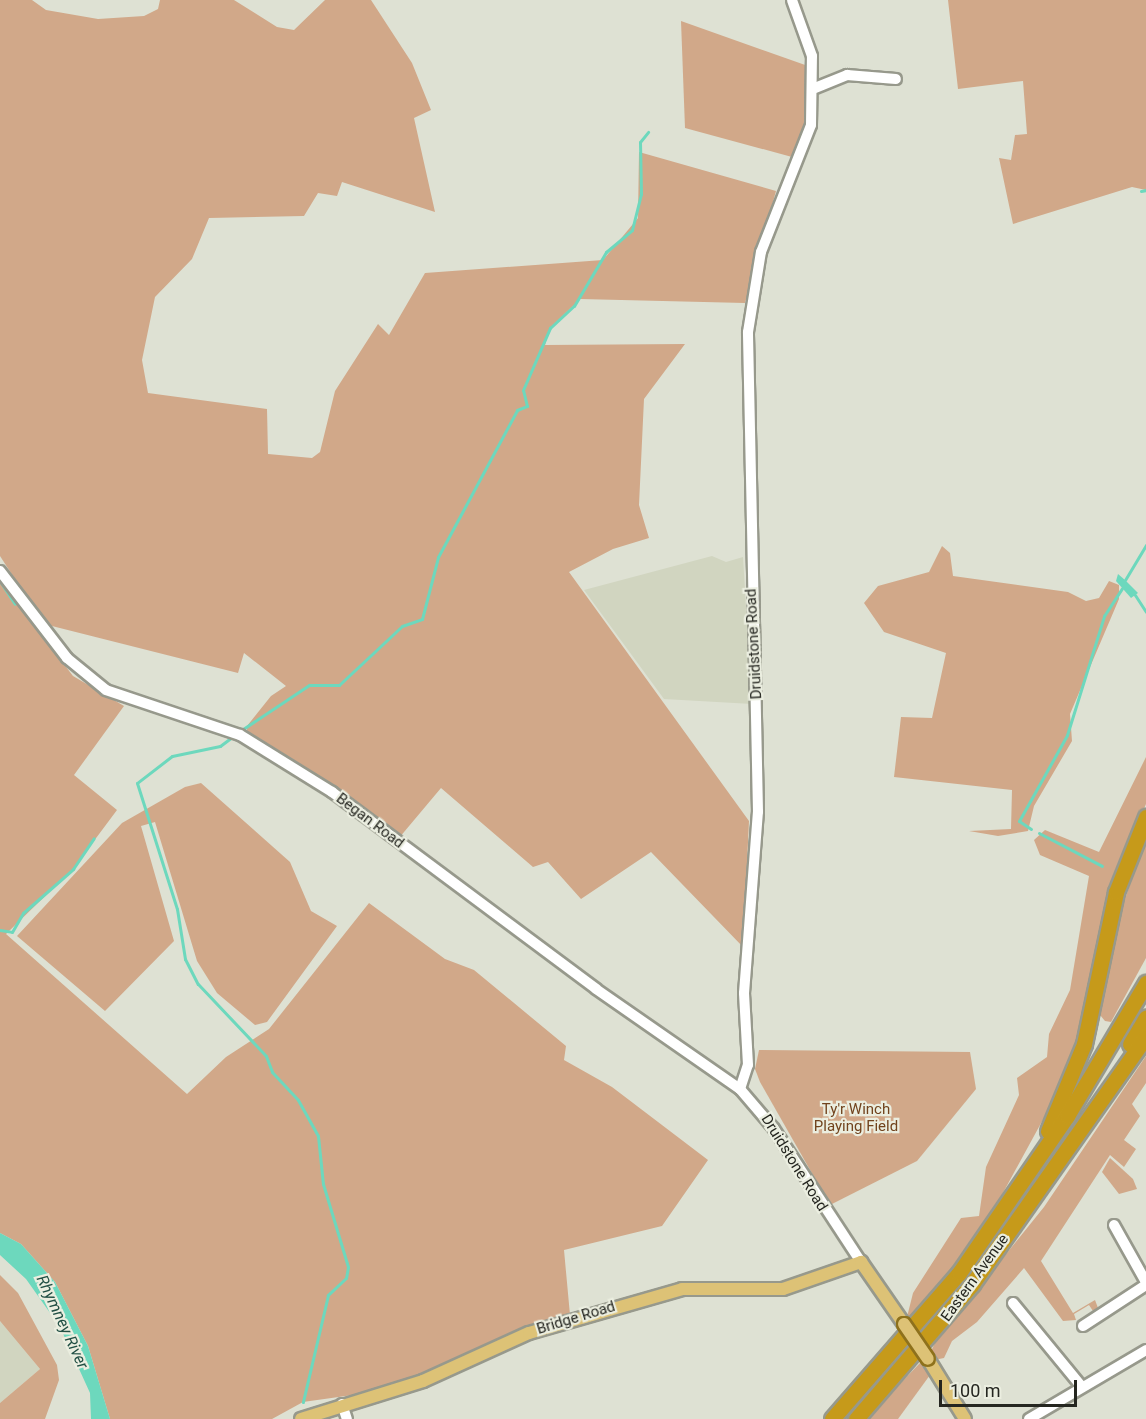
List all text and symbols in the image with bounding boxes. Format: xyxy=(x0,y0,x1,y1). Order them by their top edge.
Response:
street label: Druidstone Road xyxy=(742,588,766,700)
street label: Began Road xyxy=(333,790,407,852)
park label: Ty'r Winch Playing Field xyxy=(814,1100,898,1135)
street label: Druidstone Road xyxy=(757,1111,831,1215)
street label: Eastern Avenue xyxy=(937,1231,1013,1325)
water label: Rhymney River xyxy=(32,1272,92,1372)
street label: Bridge Road xyxy=(535,1298,617,1338)
scale bar xyxy=(942,1368,1080,1406)
text: 100 m xyxy=(950,1380,1001,1401)

